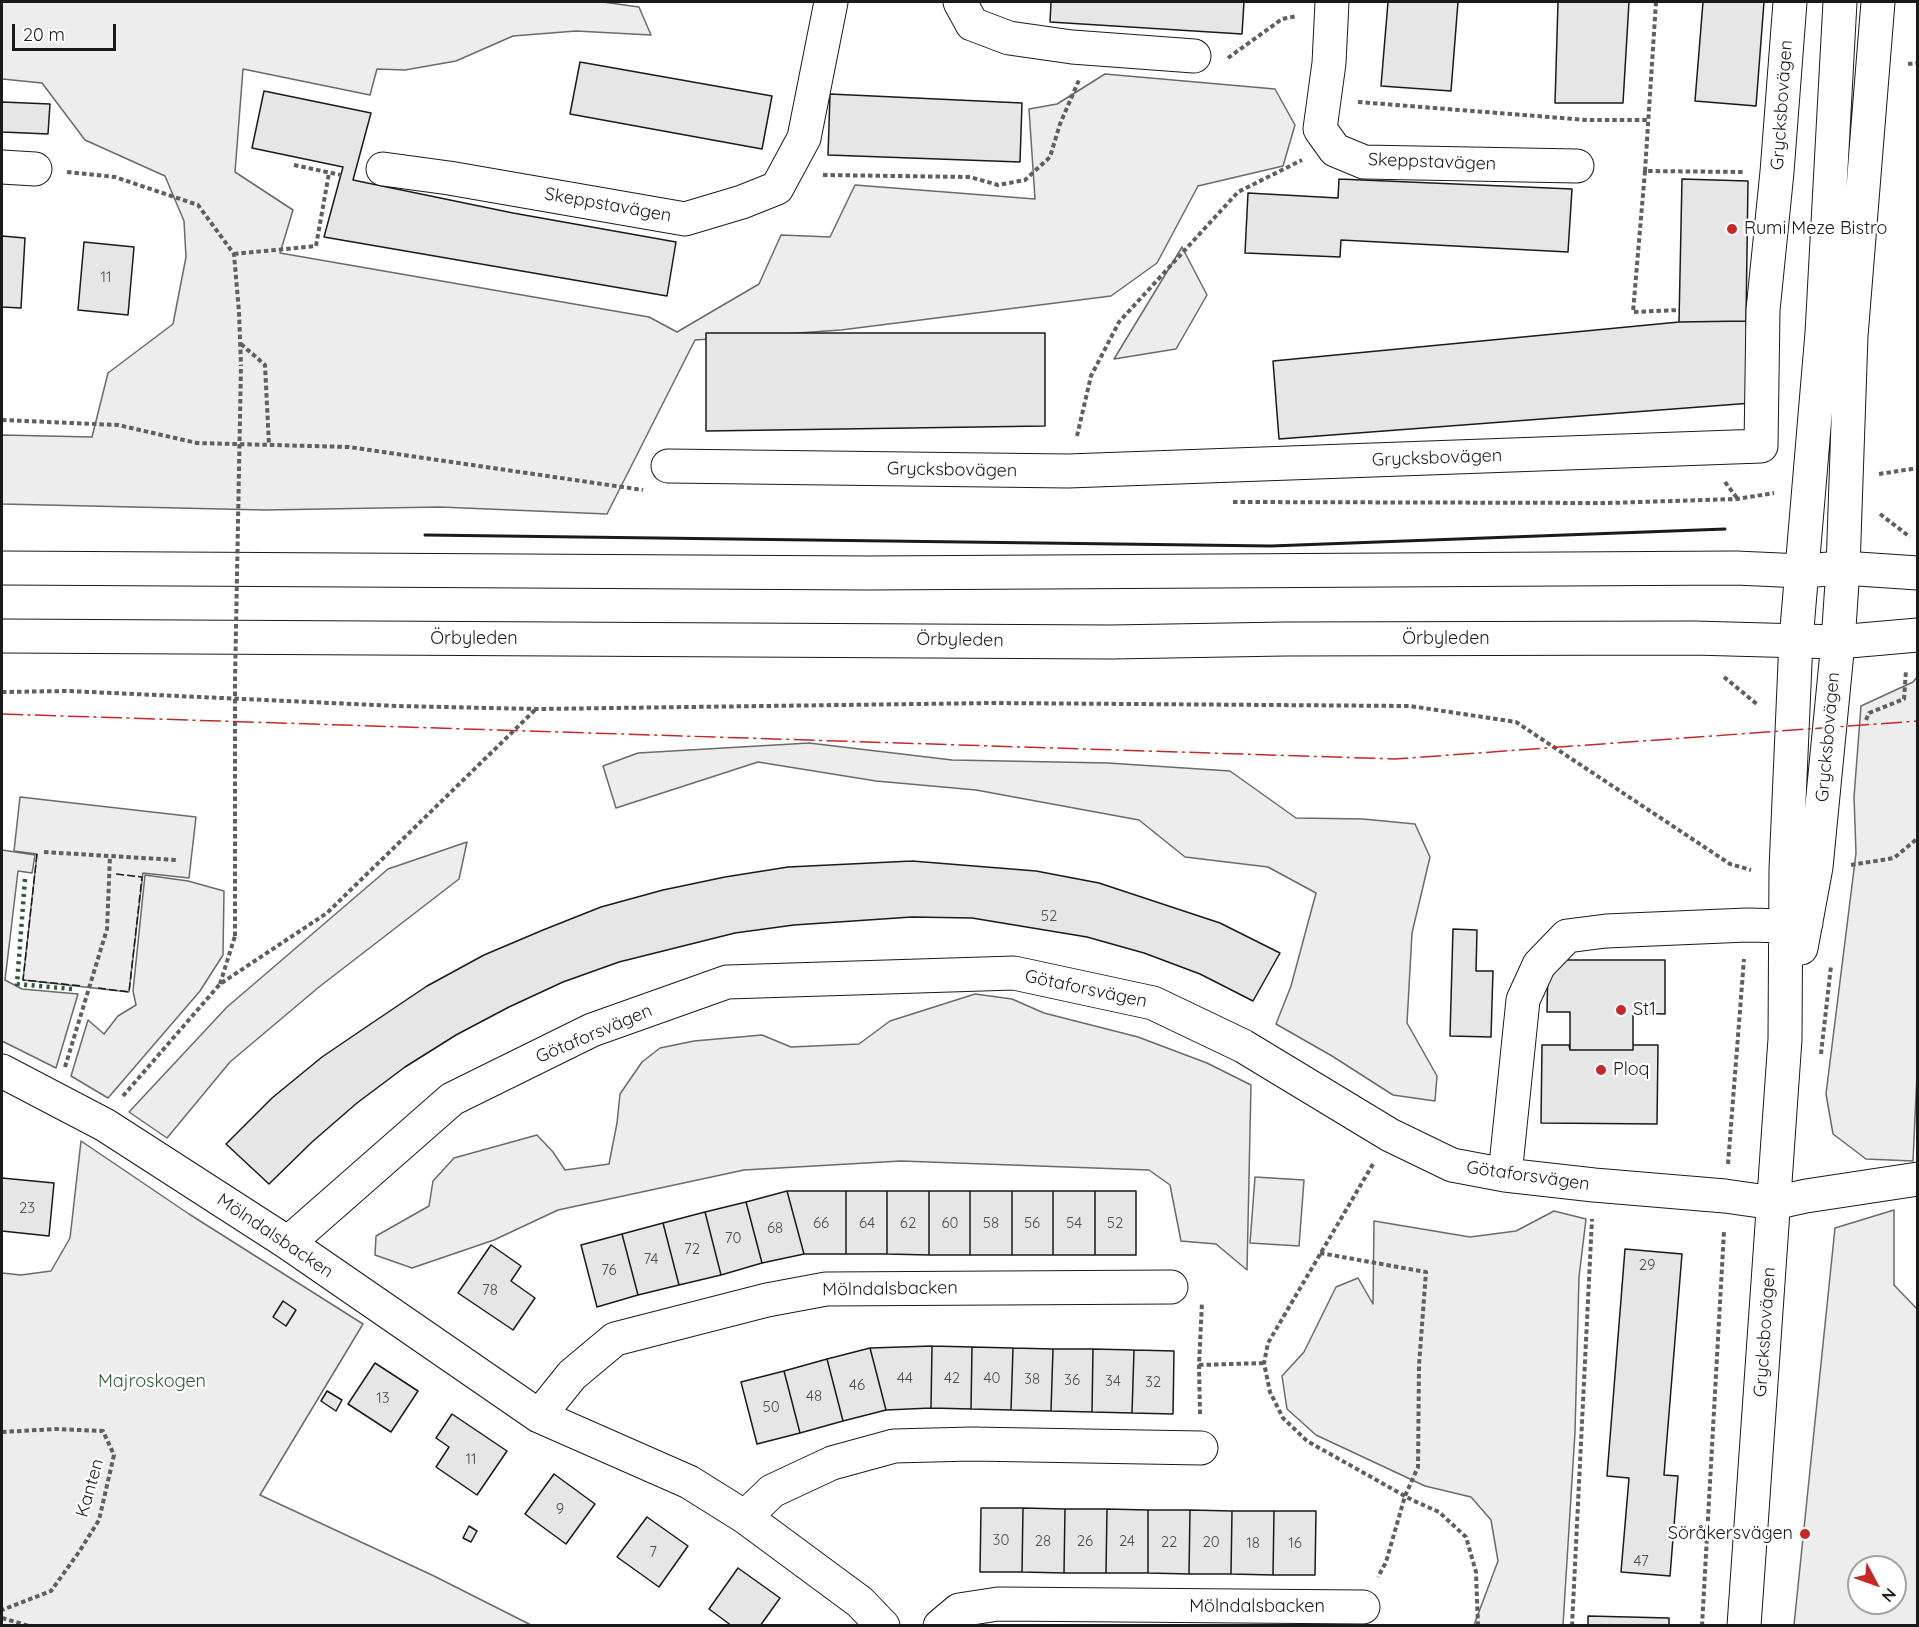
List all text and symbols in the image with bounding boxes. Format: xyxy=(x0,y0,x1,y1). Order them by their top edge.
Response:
scale bar xyxy=(15,12,118,50)
text: 20 m xyxy=(23,23,65,46)
street label: Grycksbovägen xyxy=(1767,39,1797,171)
street label: Skeppstavägen xyxy=(1367,149,1497,175)
street label: Skeppstavägen xyxy=(543,183,673,227)
place label: Rumi Meze Bistro xyxy=(1744,218,1887,240)
marker: Rumi Meze Bistro xyxy=(1725,222,1739,236)
house number: 11 xyxy=(100,268,112,286)
street label: Grycksbovägen xyxy=(1371,445,1503,471)
street label: Grycksbovägen xyxy=(887,458,1017,482)
street label: Örbyleden xyxy=(430,628,518,650)
street label: Örbyleden xyxy=(916,628,1004,652)
street label: Örbyleden xyxy=(1402,628,1490,650)
street label: Grycksbovägen xyxy=(1812,671,1844,803)
house number: 52 xyxy=(1041,907,1057,925)
street label: Götaforsvägen xyxy=(1023,966,1149,1012)
place label: St1 xyxy=(1633,999,1656,1021)
street label: Götaforsvägen xyxy=(533,1000,655,1068)
marker: St1 xyxy=(1614,1003,1628,1017)
place label: Ploq xyxy=(1613,1059,1649,1081)
marker: Ploq xyxy=(1594,1063,1608,1077)
street label: Götaforsvägen xyxy=(1465,1157,1591,1195)
street label: Mölndalsbacken xyxy=(213,1189,337,1283)
house number: 23 xyxy=(19,1199,35,1217)
house number: 66 xyxy=(813,1214,829,1232)
house number: 64 xyxy=(859,1214,875,1232)
house number: 62 xyxy=(900,1214,916,1232)
house number: 60 xyxy=(942,1214,958,1232)
house number: 58 xyxy=(983,1214,999,1232)
house number: 56 xyxy=(1024,1214,1040,1232)
house number: 54 xyxy=(1066,1214,1082,1232)
house number: 52 xyxy=(1107,1214,1123,1232)
house number: 68 xyxy=(767,1219,783,1237)
house number: 70 xyxy=(725,1229,741,1247)
house number: 72 xyxy=(684,1240,700,1258)
house number: 74 xyxy=(644,1250,658,1268)
house number: 29 xyxy=(1639,1256,1655,1274)
house number: 76 xyxy=(601,1261,617,1279)
street label: Grycksbovägen xyxy=(1750,1266,1780,1398)
street label: Mölndalsbacken xyxy=(822,1277,958,1301)
house number: 78 xyxy=(482,1281,498,1299)
house number: 44 xyxy=(897,1369,913,1387)
house number: 42 xyxy=(944,1369,960,1387)
house number: 40 xyxy=(984,1369,1000,1387)
house number: 38 xyxy=(1024,1370,1040,1388)
park label: Majroskogen xyxy=(98,1371,206,1393)
house number: 36 xyxy=(1064,1371,1080,1389)
house number: 34 xyxy=(1105,1372,1121,1390)
house number: 32 xyxy=(1145,1373,1161,1391)
house number: 46 xyxy=(849,1376,865,1394)
house number: 48 xyxy=(806,1387,822,1405)
house number: 13 xyxy=(376,1389,390,1407)
house number: 50 xyxy=(762,1398,780,1416)
house number: 11 xyxy=(465,1450,477,1468)
street label: Kanten xyxy=(71,1456,109,1520)
house number: 9 xyxy=(556,1500,564,1518)
place label: Söråkersvägen xyxy=(1668,1523,1793,1545)
marker: Söråkersvägen xyxy=(1798,1527,1812,1541)
house number: 30 xyxy=(993,1531,1009,1549)
house number: 28 xyxy=(1035,1532,1051,1550)
house number: 26 xyxy=(1077,1532,1093,1550)
house number: 24 xyxy=(1119,1532,1135,1550)
house number: 22 xyxy=(1161,1533,1177,1551)
house number: 20 xyxy=(1202,1533,1220,1551)
house number: 18 xyxy=(1246,1534,1260,1552)
house number: 16 xyxy=(1288,1534,1302,1552)
house number: 7 xyxy=(649,1543,657,1561)
house number: 47 xyxy=(1633,1552,1649,1570)
north arrow xyxy=(1847,1555,1907,1615)
text: N xyxy=(1878,1584,1900,1606)
street label: Mölndalsbacken xyxy=(1189,1596,1325,1618)

